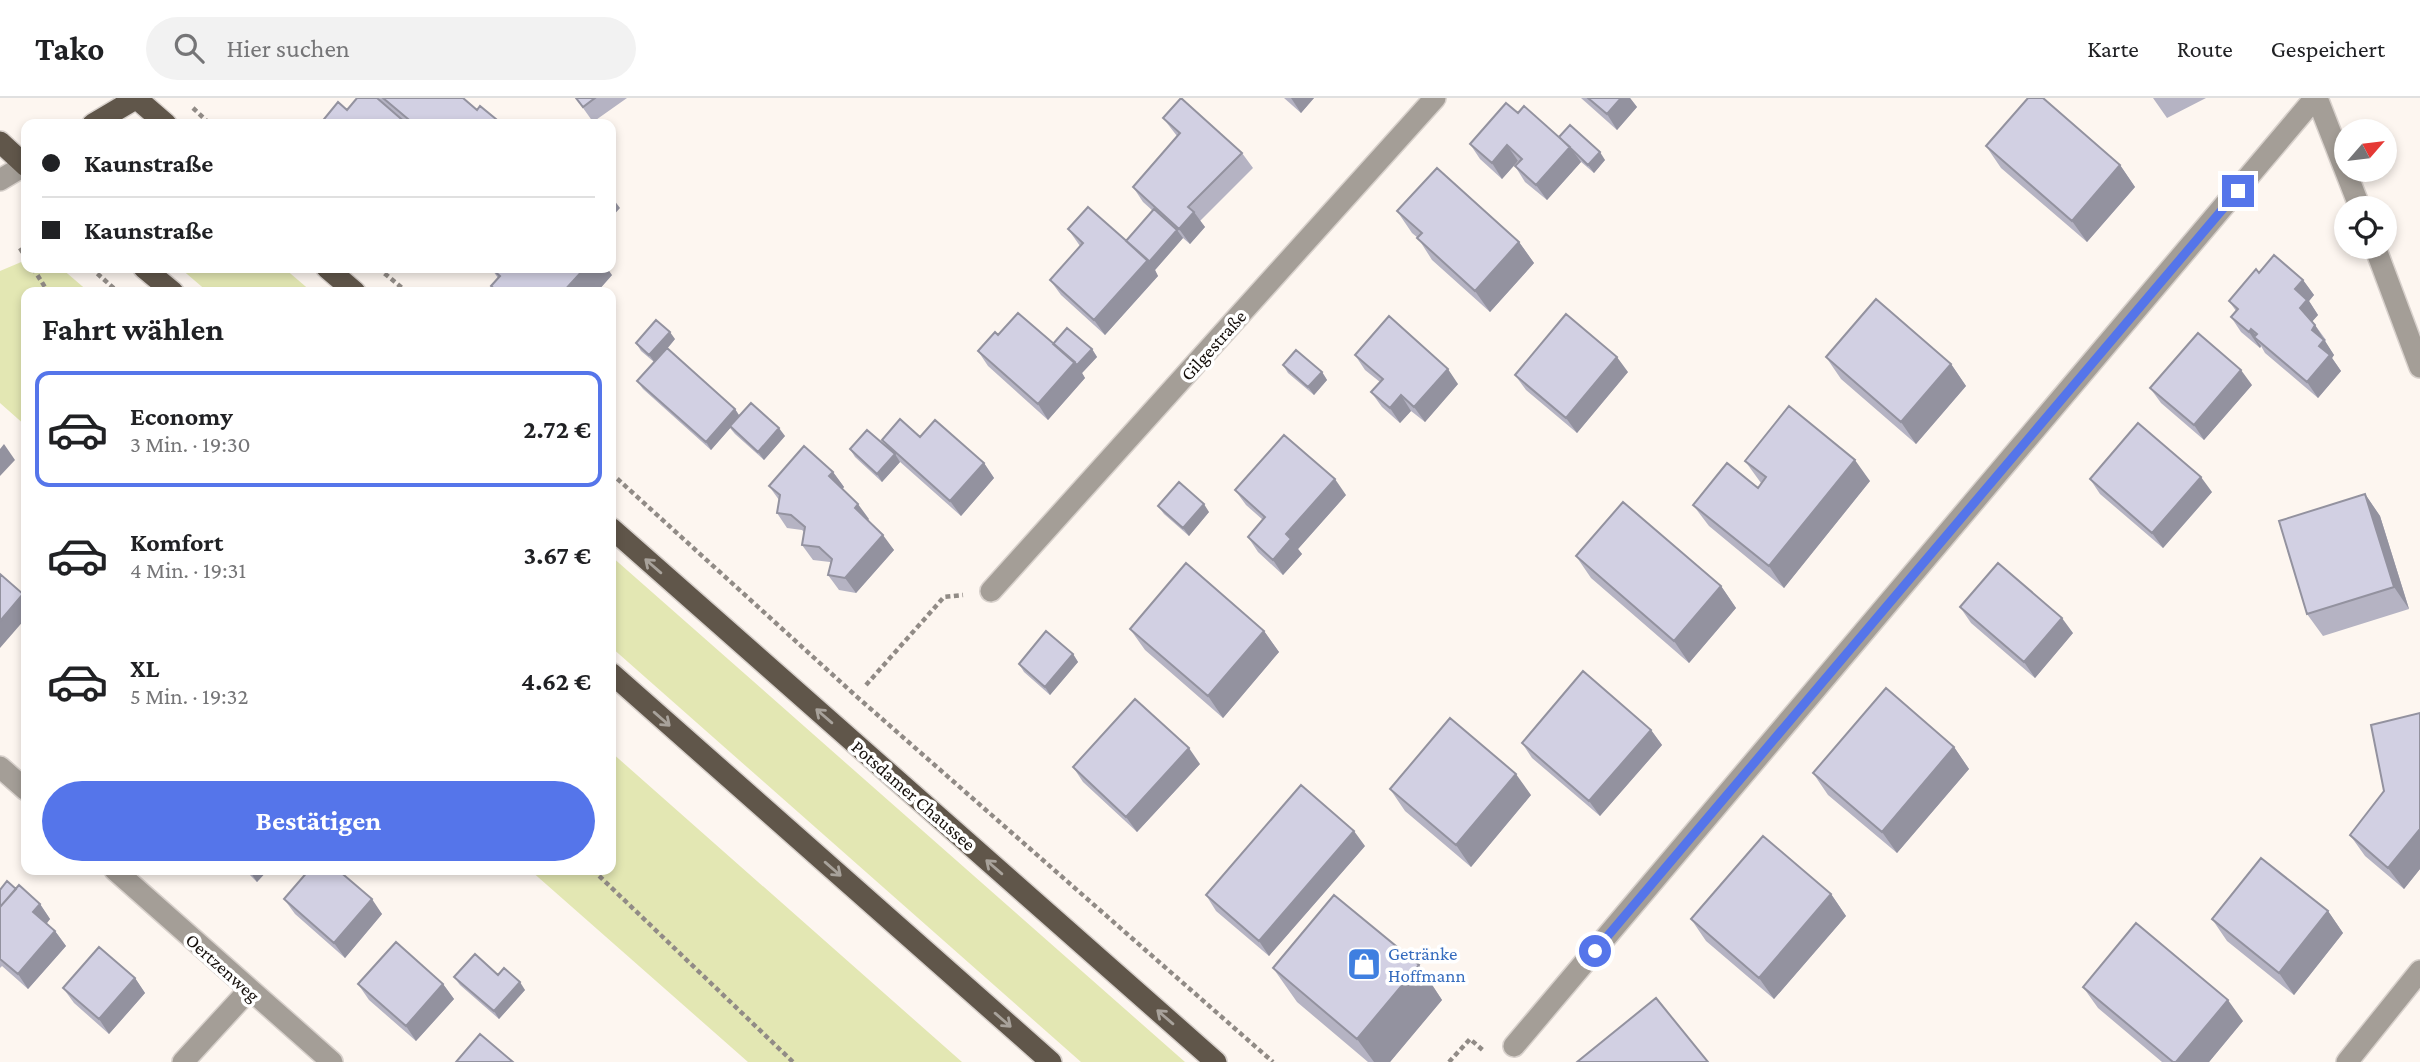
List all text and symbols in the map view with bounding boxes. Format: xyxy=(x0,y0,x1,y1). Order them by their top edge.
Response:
search box xyxy=(146,17,636,80)
icon: search xyxy=(170,29,208,67)
text: Tako xyxy=(35,30,104,67)
text: Hier suchen xyxy=(226,34,350,63)
text: Karte xyxy=(2087,35,2139,62)
text: Route xyxy=(2177,35,2233,62)
text: Gespeichert xyxy=(2271,35,2385,62)
north arrow xyxy=(2334,119,2398,182)
map controls xyxy=(2334,119,2397,259)
text: Kaunstraße xyxy=(84,149,213,178)
route end xyxy=(2222,175,2254,207)
button: locate xyxy=(2334,196,2397,259)
text: Kaunstraße xyxy=(84,216,213,245)
street label: Gilgestraße xyxy=(1176,306,1250,385)
text: Fahrt wählen xyxy=(42,311,224,347)
icon: car xyxy=(46,398,109,461)
text: Economy xyxy=(130,402,233,431)
text: 2.72 € xyxy=(523,415,591,444)
text: 3 Min. · 19:30 xyxy=(130,431,251,457)
icon: car xyxy=(46,524,109,587)
text: Komfort xyxy=(130,528,223,557)
text: 3.67 € xyxy=(524,541,591,570)
text: 4 Min. · 19:31 xyxy=(130,557,246,583)
one-way arrow xyxy=(645,557,662,574)
icon: car xyxy=(46,650,109,713)
text: XL xyxy=(130,654,159,683)
text: 4.62 € xyxy=(521,667,591,696)
text: 5 Min. · 19:32 xyxy=(130,683,248,709)
one-way arrow xyxy=(815,708,833,724)
one-way arrow xyxy=(653,710,670,727)
street label: Potsdamer Chaussee xyxy=(848,736,980,855)
button: Bestätigen xyxy=(42,781,595,861)
one-way arrow xyxy=(986,859,1004,875)
one-way arrow xyxy=(823,861,841,877)
street label: Oertzenweg xyxy=(181,929,264,1006)
route start xyxy=(1579,935,1611,967)
place label: Getränke Hoffmann xyxy=(1388,943,1466,986)
shop icon: Getränke Hoffmann xyxy=(1345,945,1383,983)
one-way arrow xyxy=(1156,1009,1174,1025)
one-way arrow xyxy=(994,1011,1011,1028)

